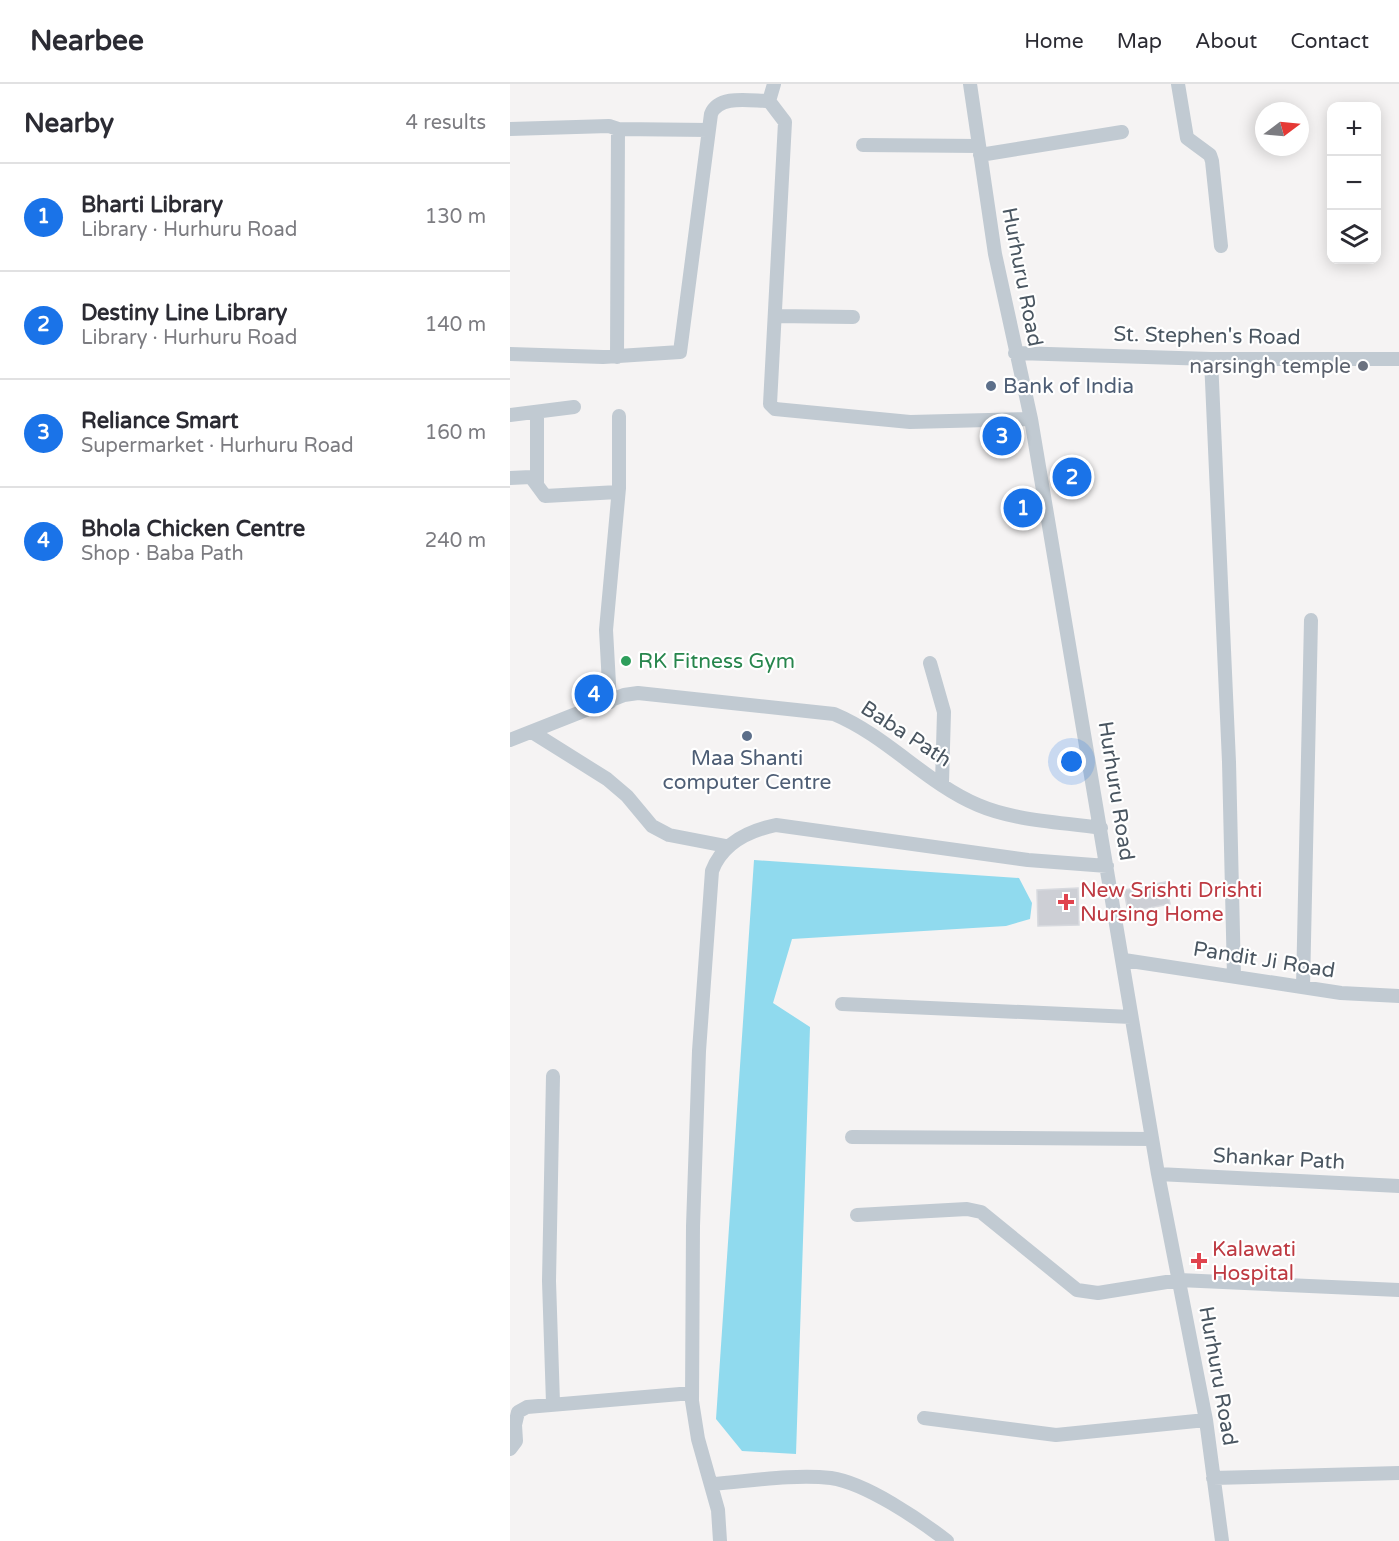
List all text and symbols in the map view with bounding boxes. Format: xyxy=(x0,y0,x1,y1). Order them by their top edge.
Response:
text: Nearbee xyxy=(30,24,144,58)
text: Home xyxy=(1024,29,1084,54)
text: Map xyxy=(1117,29,1162,54)
text: About xyxy=(1195,29,1257,54)
text: Contact xyxy=(1290,29,1369,54)
north arrow xyxy=(1255,102,1309,156)
map controls xyxy=(1327,102,1381,264)
button: + xyxy=(1327,102,1381,156)
text: Nearby xyxy=(24,108,114,139)
text: 4 results xyxy=(406,111,486,135)
button: − xyxy=(1327,156,1381,210)
text: Bharti Library xyxy=(81,192,223,218)
text: 1 xyxy=(37,205,50,229)
text: 130 m xyxy=(425,205,486,229)
street label: Hurhuru Road xyxy=(996,205,1048,349)
button: layers xyxy=(1327,210,1381,264)
text: Library · Hurhuru Road xyxy=(81,218,297,242)
text: Destiny Line Library xyxy=(81,300,287,326)
text: 2 xyxy=(37,313,50,337)
text: 140 m xyxy=(425,313,486,337)
street label: St. Stephen's Road xyxy=(1113,322,1301,350)
text: Library · Hurhuru Road xyxy=(81,326,297,350)
place label: narsingh temple xyxy=(1189,354,1351,379)
marker: narsingh temple xyxy=(1356,359,1370,373)
place label: Bank of India xyxy=(1003,374,1134,399)
marker: Bank of India xyxy=(984,379,998,393)
text: Reliance Smart xyxy=(81,408,238,434)
pin: 3 xyxy=(982,414,1022,458)
text: 3 xyxy=(37,421,50,445)
text: 160 m xyxy=(425,421,486,445)
text: Supermarket · Hurhuru Road xyxy=(81,434,354,458)
pin: 2 xyxy=(1052,454,1092,500)
pin: 1 xyxy=(1004,486,1042,530)
text: Bhola Chicken Centre xyxy=(81,516,305,542)
text: 4 xyxy=(37,529,50,553)
text: 240 m xyxy=(425,529,486,553)
text: Shop · Baba Path xyxy=(81,542,244,566)
place label: RK Fitness Gym xyxy=(638,649,795,674)
marker: RK Fitness Gym xyxy=(619,654,633,668)
pin: 4 xyxy=(574,672,614,716)
street label: Baba Path xyxy=(856,696,956,772)
street label: Hurhuru Road xyxy=(1093,719,1139,863)
marker: Maa Shanti computer Centre xyxy=(740,729,754,743)
place label: Maa Shanti computer Centre xyxy=(663,746,831,795)
your location xyxy=(1057,747,1086,776)
place label: New Srishti Drishti Nursing Home xyxy=(1080,878,1263,927)
marker: New Srishti Drishti Nursing Home xyxy=(1057,893,1075,911)
street label: Pandit Ji Road xyxy=(1191,936,1337,984)
street label: Shankar Path xyxy=(1212,1143,1346,1175)
place label: Kalawati Hospital xyxy=(1212,1237,1296,1286)
marker: Kalawati Hospital xyxy=(1190,1252,1208,1270)
street label: Hurhuru Road xyxy=(1193,1304,1243,1448)

